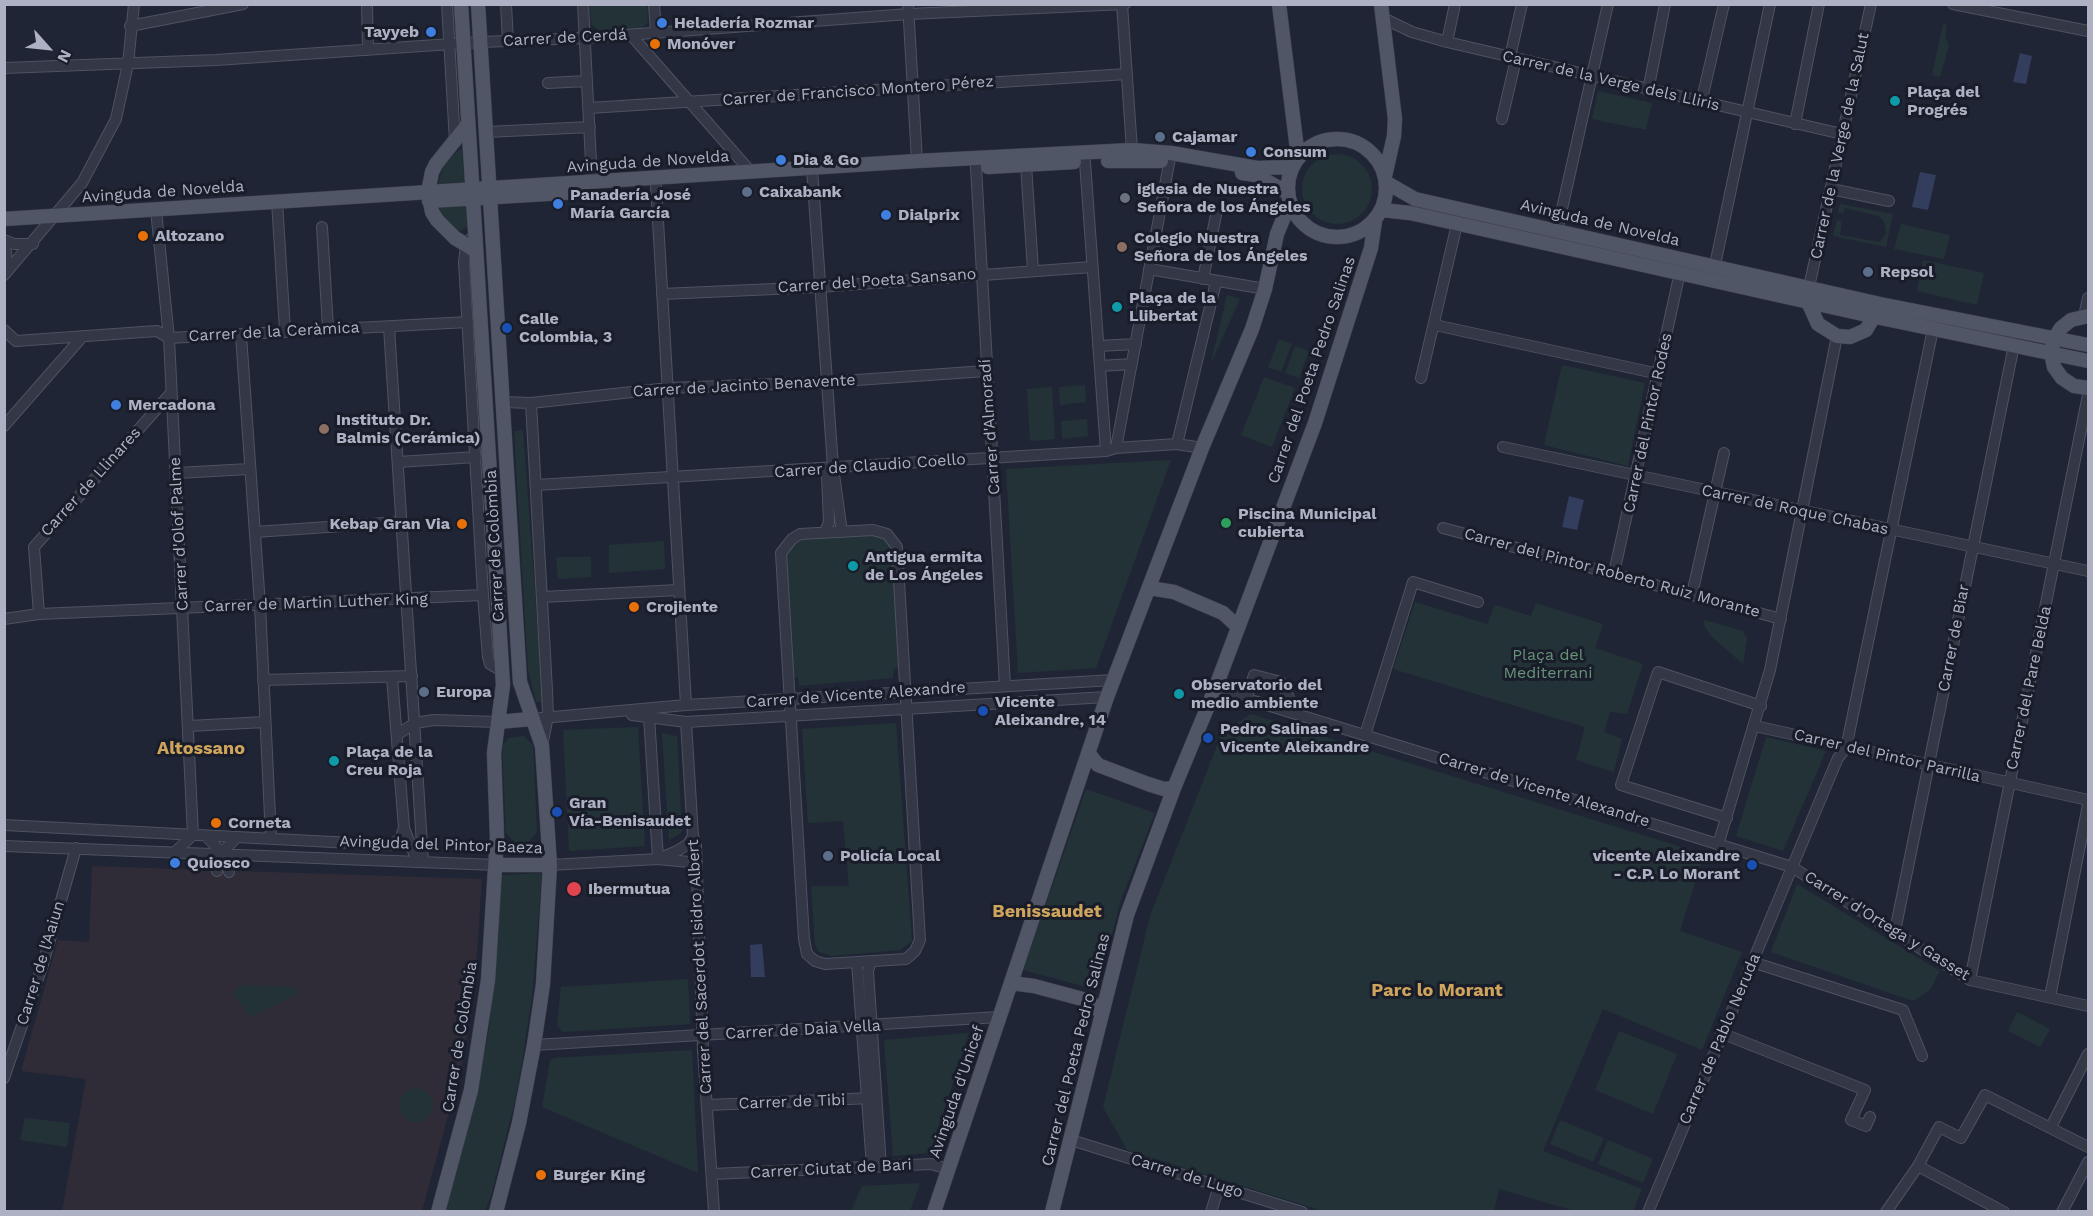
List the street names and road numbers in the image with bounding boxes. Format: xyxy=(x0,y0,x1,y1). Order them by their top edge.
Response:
street label: Carrer de Cerdá xyxy=(502,25,628,51)
street label: Carrer de la Verge de la Salut xyxy=(1807,31,1873,261)
street label: Carrer de la Verge dels Lliris xyxy=(1501,47,1721,115)
street label: Carrer de Francisco Montero Pérez xyxy=(722,72,994,110)
street label: Avinguda de Novelda xyxy=(566,147,730,177)
street label: Avinguda de Novelda xyxy=(81,177,245,207)
street label: Avinguda de Novelda xyxy=(1518,195,1682,251)
street label: Carrer del Poeta Pedro Salinas xyxy=(1264,254,1360,486)
street label: Carrer del Poeta Sansano xyxy=(777,264,977,298)
street label: Carrer de la Ceràmica xyxy=(188,318,360,346)
street label: Carrer del Pintor Rodes xyxy=(1620,331,1676,515)
street label: Carrer d'Almoradí xyxy=(976,358,1004,496)
street label: Carrer de Jacinto Benavente xyxy=(632,371,856,401)
street label: Carrer de Llinares xyxy=(37,423,145,541)
street label: Carrer de Claudio Coello xyxy=(774,450,966,482)
street label: Carrer d'Olof Palme xyxy=(165,457,193,611)
street label: Carrer de Colòmbia xyxy=(481,469,509,623)
street label: Carrer de Roque Chabas xyxy=(1700,481,1890,539)
street label: Carrer del Pintor Roberto Ruiz Morante xyxy=(1462,524,1762,622)
street label: Carrer de Biar xyxy=(1934,583,1974,693)
street label: Carrer de Martin Luther King xyxy=(204,589,428,617)
street label: Carrer del Pare Belda xyxy=(2002,604,2056,772)
street label: Carrer de Vicente Alexandre xyxy=(746,678,966,712)
street label: Carrer del Pintor Parrilla xyxy=(1792,725,1982,787)
street label: Carrer de Vicente Alexandre xyxy=(1436,749,1652,831)
street label: Avinguda del Pintor Baeza xyxy=(339,832,543,858)
street label: Carrer del Sacerdot Isidro Albert xyxy=(684,839,716,1095)
street label: Carrer d'Ortega y Gasset xyxy=(1801,867,1973,985)
street label: Carrer de l'Aaiun xyxy=(13,898,69,1028)
street label: Carrer del Poeta Pedro Salinas xyxy=(1038,932,1114,1168)
street label: Carrer de Pablo Neruda xyxy=(1675,951,1765,1127)
street label: Carrer de Colòmbia xyxy=(439,960,481,1114)
street label: Carrer de Daia Vella xyxy=(725,1016,881,1044)
street label: Avinguda d'Unicef xyxy=(925,1023,989,1161)
street label: Carrer de Tibi xyxy=(738,1091,846,1113)
street label: Carrer de Lugo xyxy=(1129,1150,1245,1202)
street label: Carrer Ciutat de Bari xyxy=(750,1155,912,1183)

